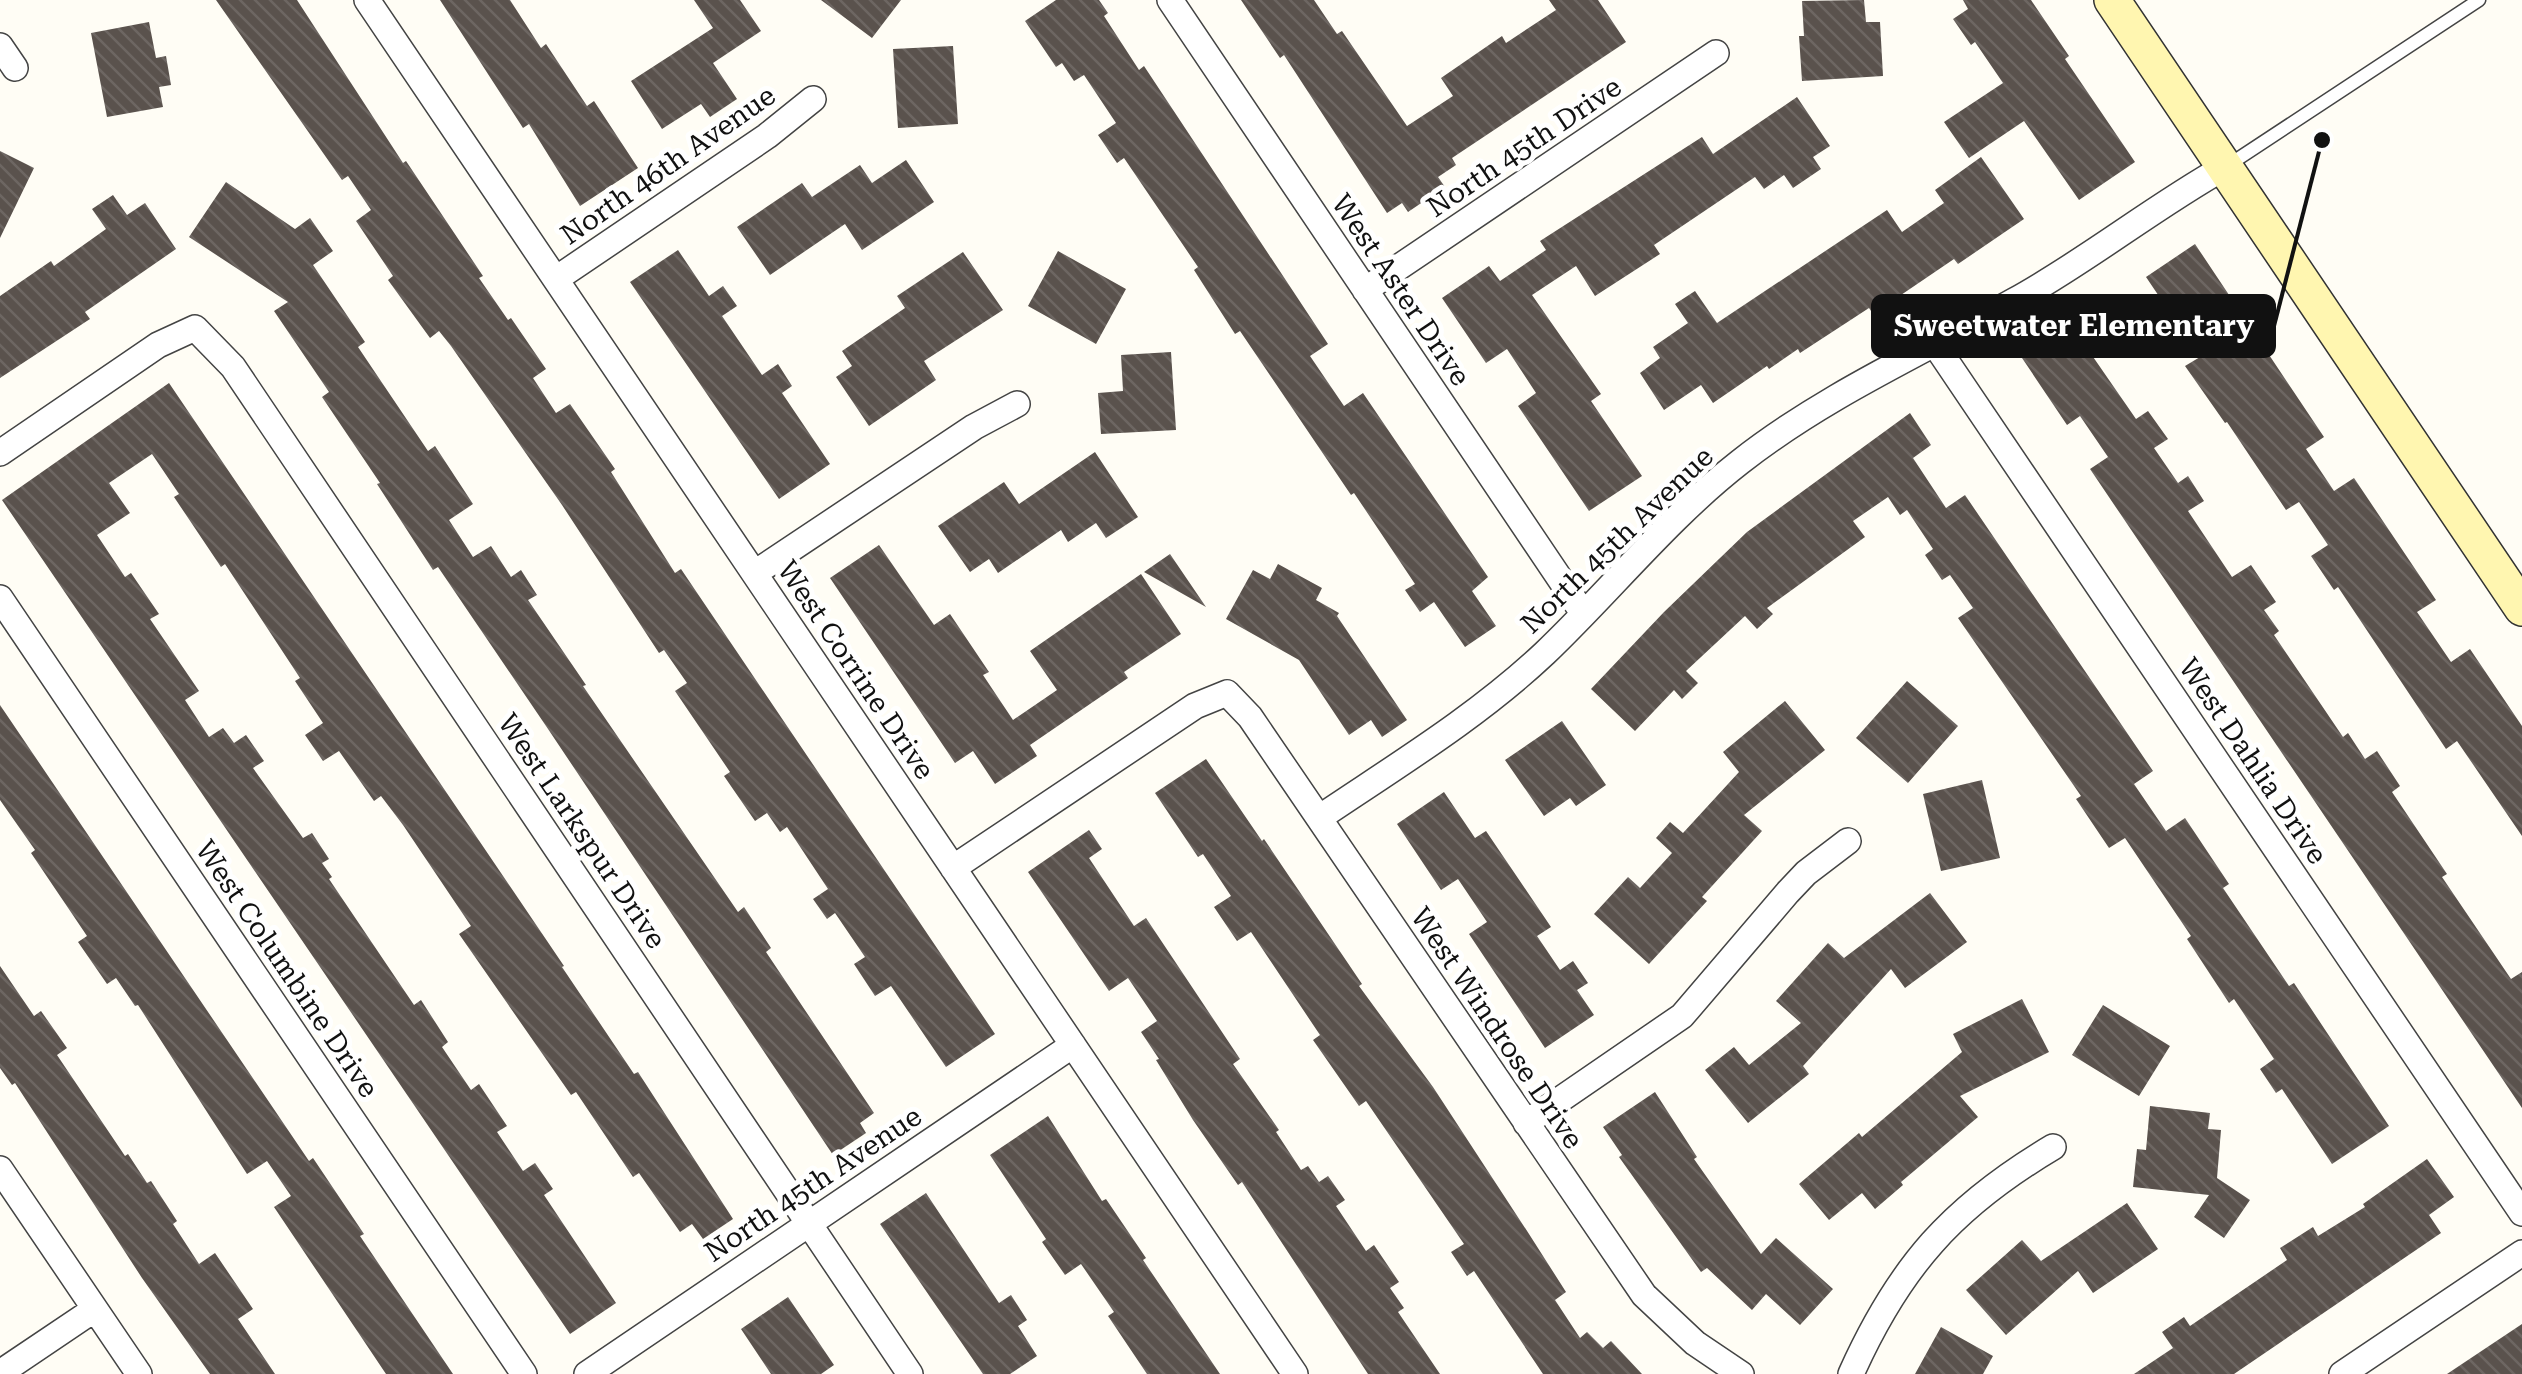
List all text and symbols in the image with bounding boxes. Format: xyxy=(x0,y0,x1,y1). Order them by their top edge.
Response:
street label: North 45th Drive xyxy=(1421,70,1627,224)
street label: North 46th Avenue xyxy=(554,79,782,251)
street label: West Aster Drive xyxy=(1325,188,1477,392)
callout: Sweetwater Elementary xyxy=(1873,296,2274,356)
text: Sweetwater Elementary xyxy=(1894,308,2254,343)
street label: North 45th Avenue xyxy=(1514,440,1720,640)
street label: West Corrine Drive xyxy=(771,554,941,786)
street label: West Dahlia Drive xyxy=(2172,652,2334,870)
street label: West Larkspur Drive xyxy=(491,707,673,955)
street label: West Columbine Drive xyxy=(189,834,385,1104)
street label: West Windrose Drive xyxy=(1404,901,1590,1155)
street label: North 45th Avenue xyxy=(698,1099,928,1269)

